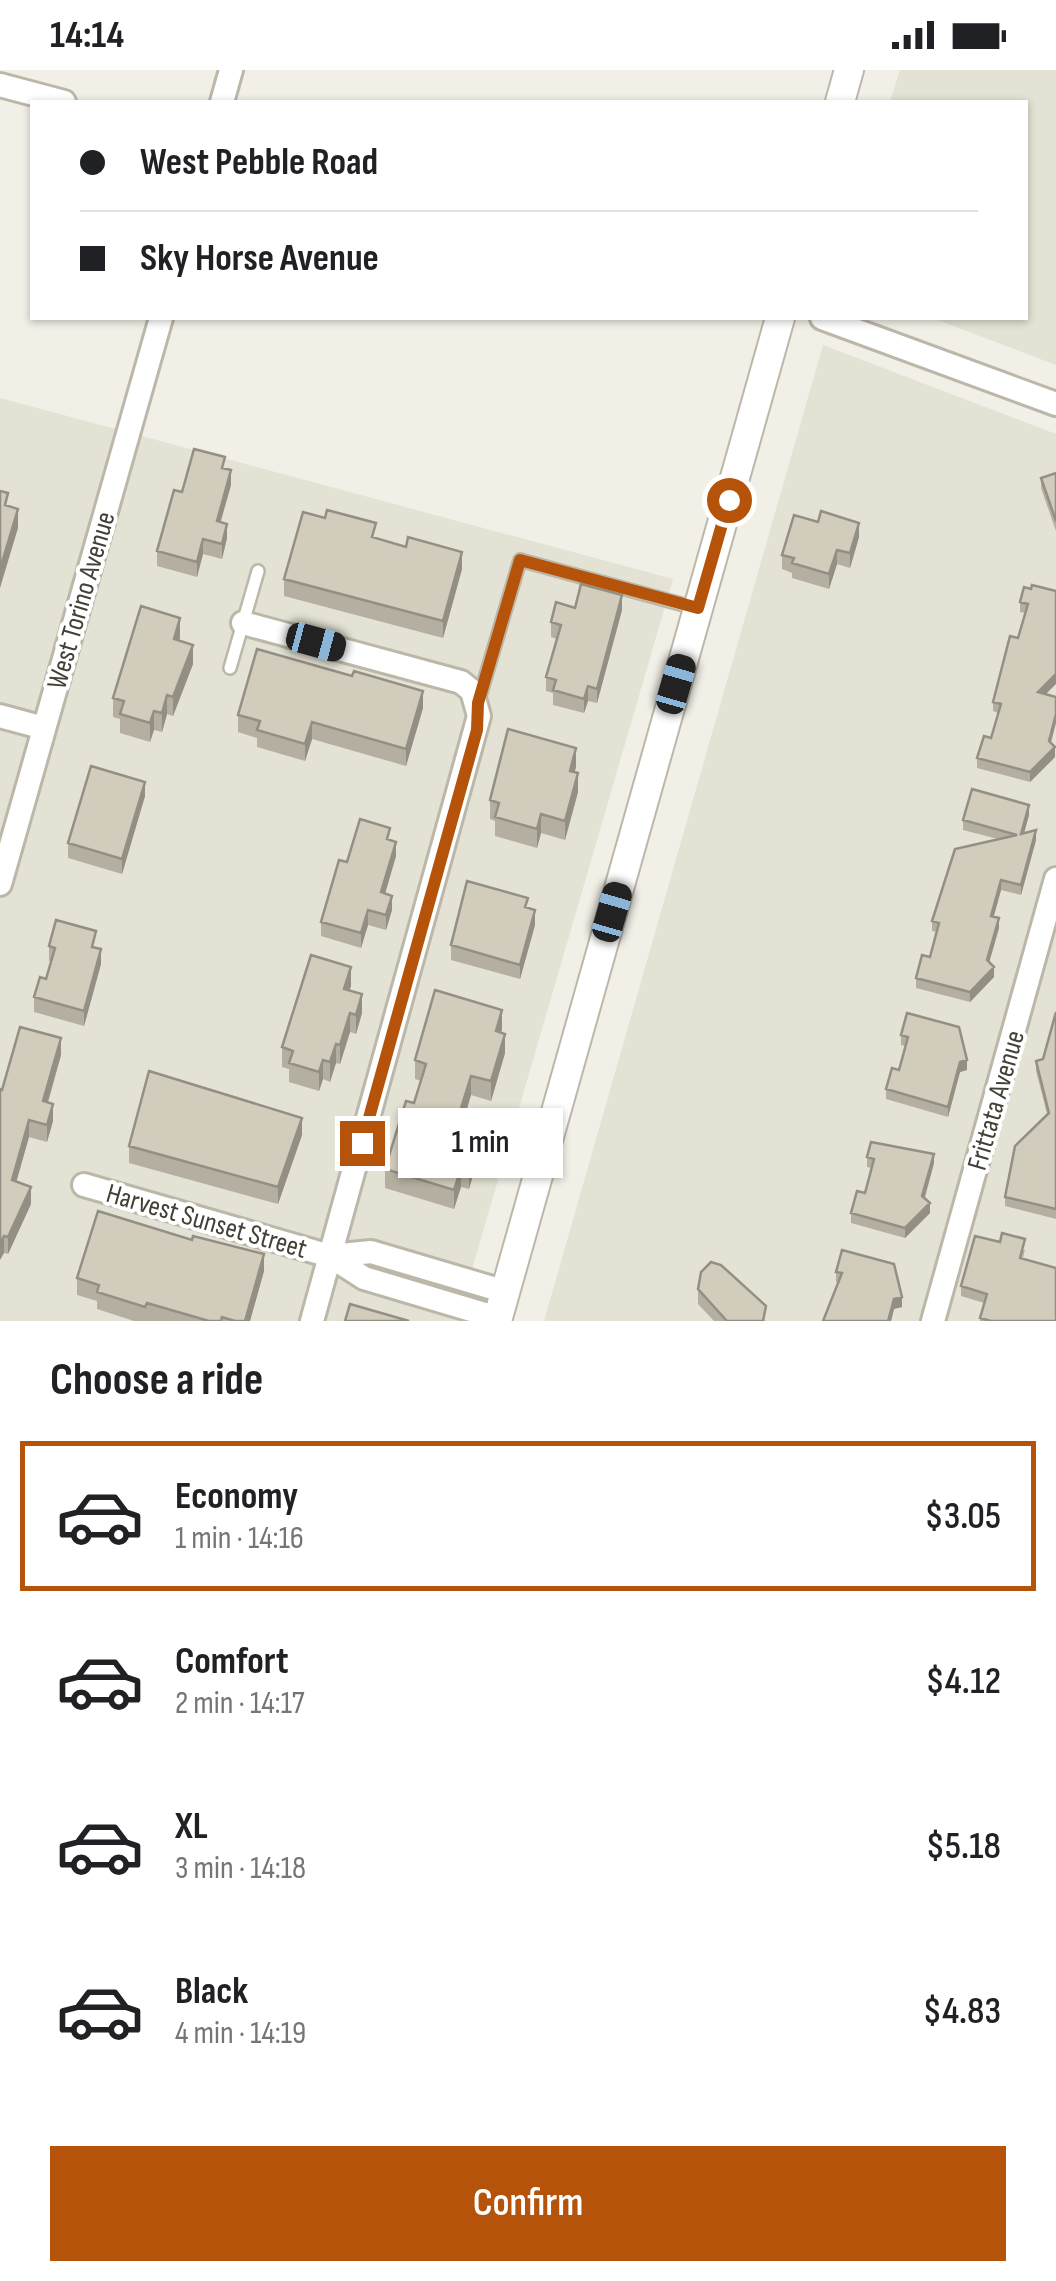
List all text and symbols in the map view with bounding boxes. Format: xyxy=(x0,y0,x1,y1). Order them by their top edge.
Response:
text: 14:14 xyxy=(50,13,124,58)
text: West Pebble Road xyxy=(140,140,378,185)
text: Sky Horse Avenue xyxy=(140,236,379,281)
route start xyxy=(707,478,752,523)
street label: West Torino Avenue xyxy=(40,508,123,693)
car xyxy=(283,620,349,664)
car xyxy=(653,651,699,717)
car xyxy=(589,879,635,945)
street label: Frittata Avenue xyxy=(961,1027,1032,1174)
callout: 1 min xyxy=(397,1108,562,1178)
route end xyxy=(340,1121,385,1166)
text: 1 min xyxy=(451,1123,510,1162)
street label: Harvest Sunset Street xyxy=(102,1177,311,1266)
text: Choose a ride xyxy=(50,1353,263,1408)
icon: car xyxy=(55,1471,145,1561)
text: Economy xyxy=(175,1474,298,1519)
text: $3.05 xyxy=(924,1494,1001,1539)
text: 1 min · 14:16 xyxy=(175,1519,304,1558)
icon: car xyxy=(55,1636,145,1726)
text: Comfort xyxy=(175,1639,289,1684)
text: $4.12 xyxy=(926,1659,1001,1704)
text: 2 min · 14:17 xyxy=(175,1684,305,1723)
icon: car xyxy=(55,1801,145,1891)
text: XL xyxy=(175,1804,208,1849)
text: $5.18 xyxy=(926,1824,1001,1869)
text: 3 min · 14:18 xyxy=(175,1849,306,1888)
icon: car xyxy=(55,1966,145,2056)
text: Black xyxy=(175,1969,248,2014)
text: $4.83 xyxy=(923,1989,1001,2034)
text: 4 min · 14:19 xyxy=(175,2014,306,2053)
button: Confirm xyxy=(50,2146,1006,2261)

